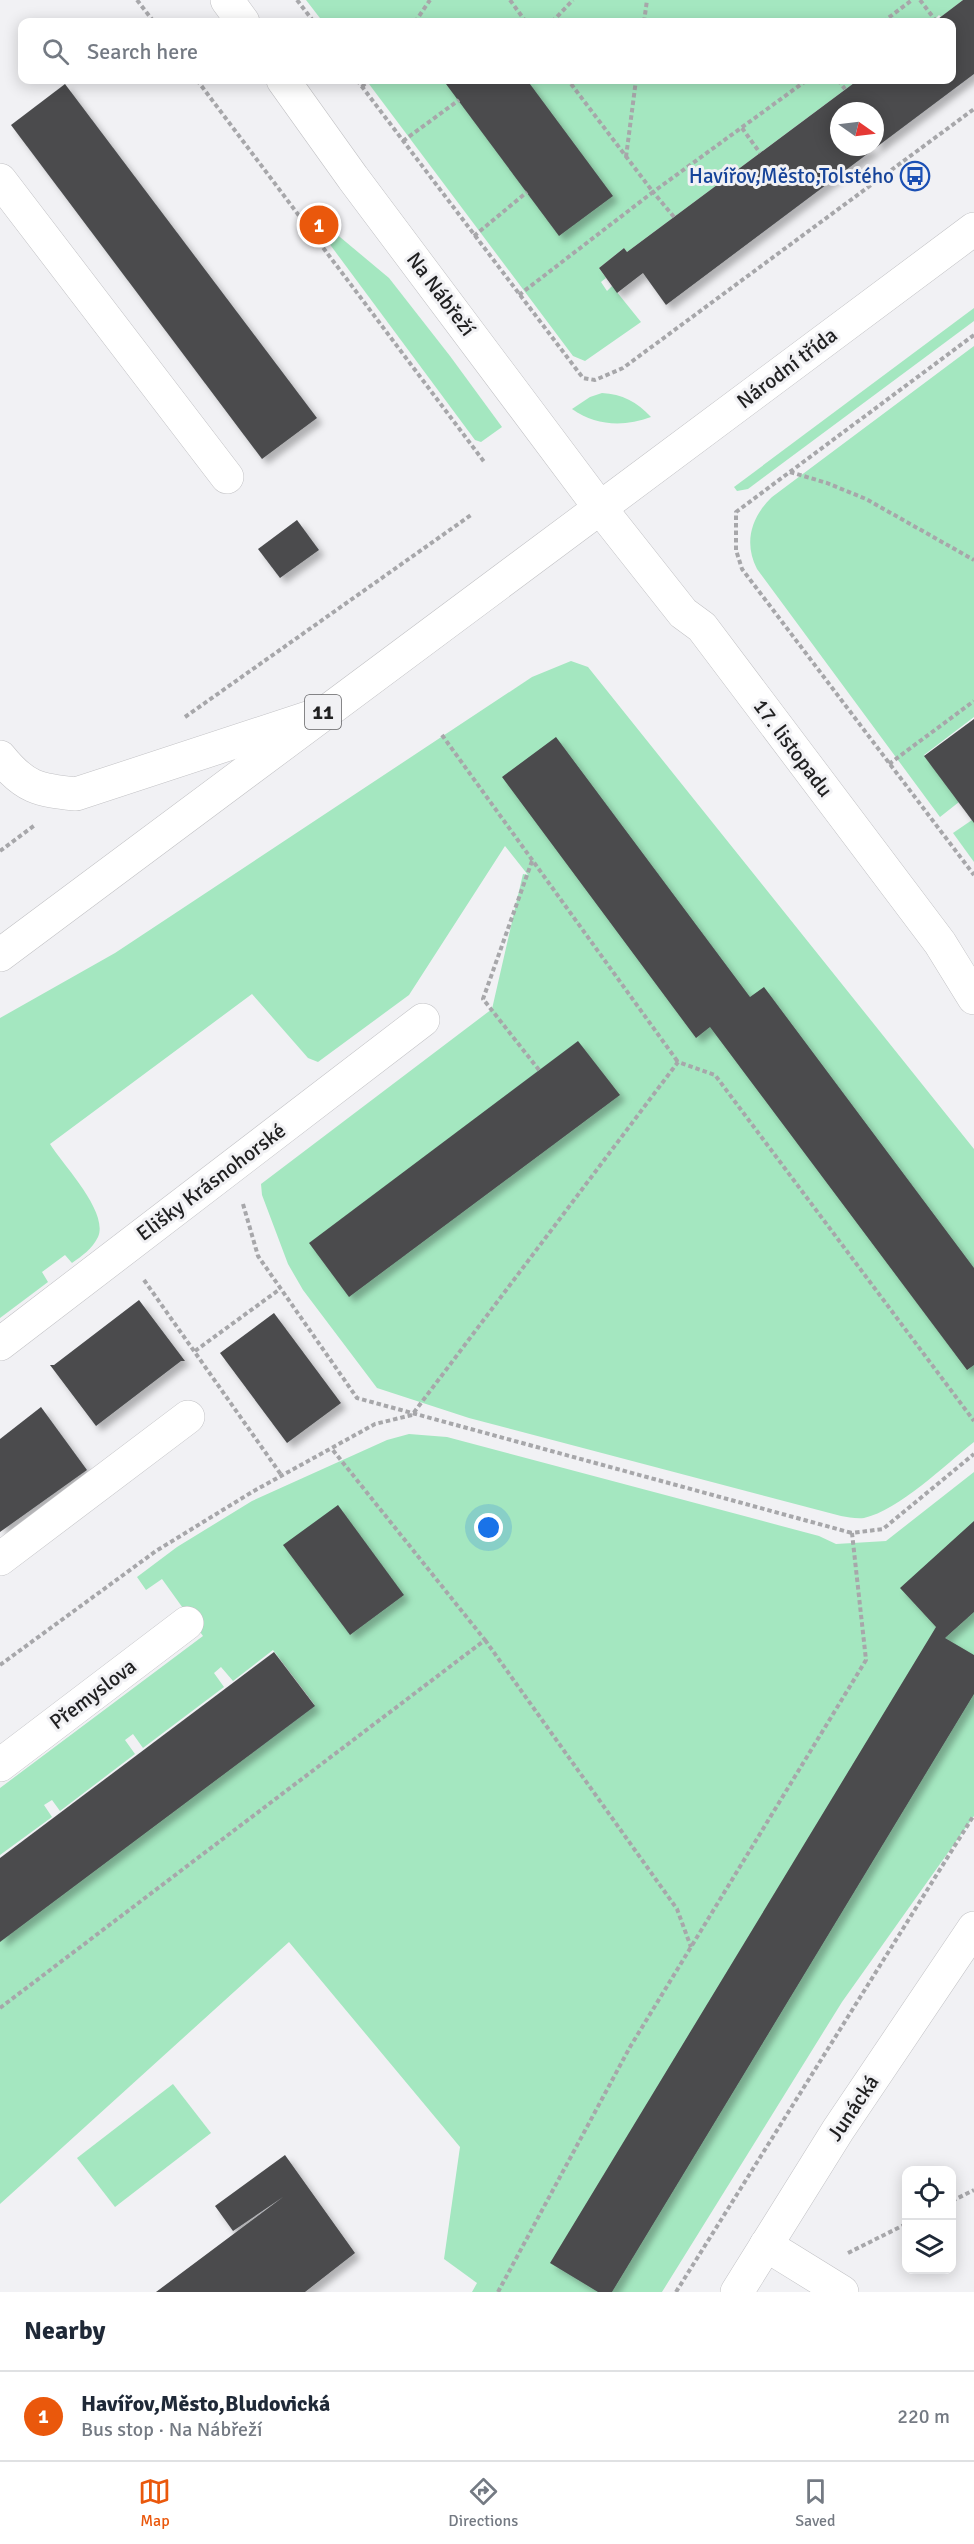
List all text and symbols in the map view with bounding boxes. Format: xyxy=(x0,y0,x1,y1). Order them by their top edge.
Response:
search box xyxy=(18,18,956,84)
icon: search xyxy=(39,35,72,68)
text: Search here xyxy=(87,38,198,65)
north arrow xyxy=(830,102,884,156)
bus stop icon: Havířov,Město,Tolstého xyxy=(899,160,931,192)
place label: Havířov,Město,Tolstého xyxy=(689,163,894,189)
pin: 1 xyxy=(300,202,338,248)
street label: Na Nábřeží xyxy=(401,247,481,341)
street label: Národní třída xyxy=(732,322,842,414)
street label: 17. listopadu xyxy=(748,694,838,802)
road number: 11 xyxy=(305,695,341,729)
street label: Elišky Krásnohorské xyxy=(131,1117,291,1247)
your location xyxy=(474,1513,503,1542)
street label: Přemyslova xyxy=(45,1653,141,1735)
street label: Junácká xyxy=(822,2070,884,2146)
map controls xyxy=(902,2166,956,2274)
button: locate xyxy=(902,2166,956,2220)
button: layers xyxy=(902,2220,956,2274)
text: Nearby xyxy=(24,2315,105,2347)
text: Havířov,Město,Bludovická xyxy=(81,2390,330,2417)
text: 1 xyxy=(38,2404,49,2429)
text: 220 m xyxy=(897,2404,950,2429)
text: Bus stop · Na Nábřeží xyxy=(81,2417,262,2442)
tab: Map xyxy=(138,2475,171,2531)
tab: Directions xyxy=(448,2475,518,2531)
tab: Saved xyxy=(795,2475,836,2531)

